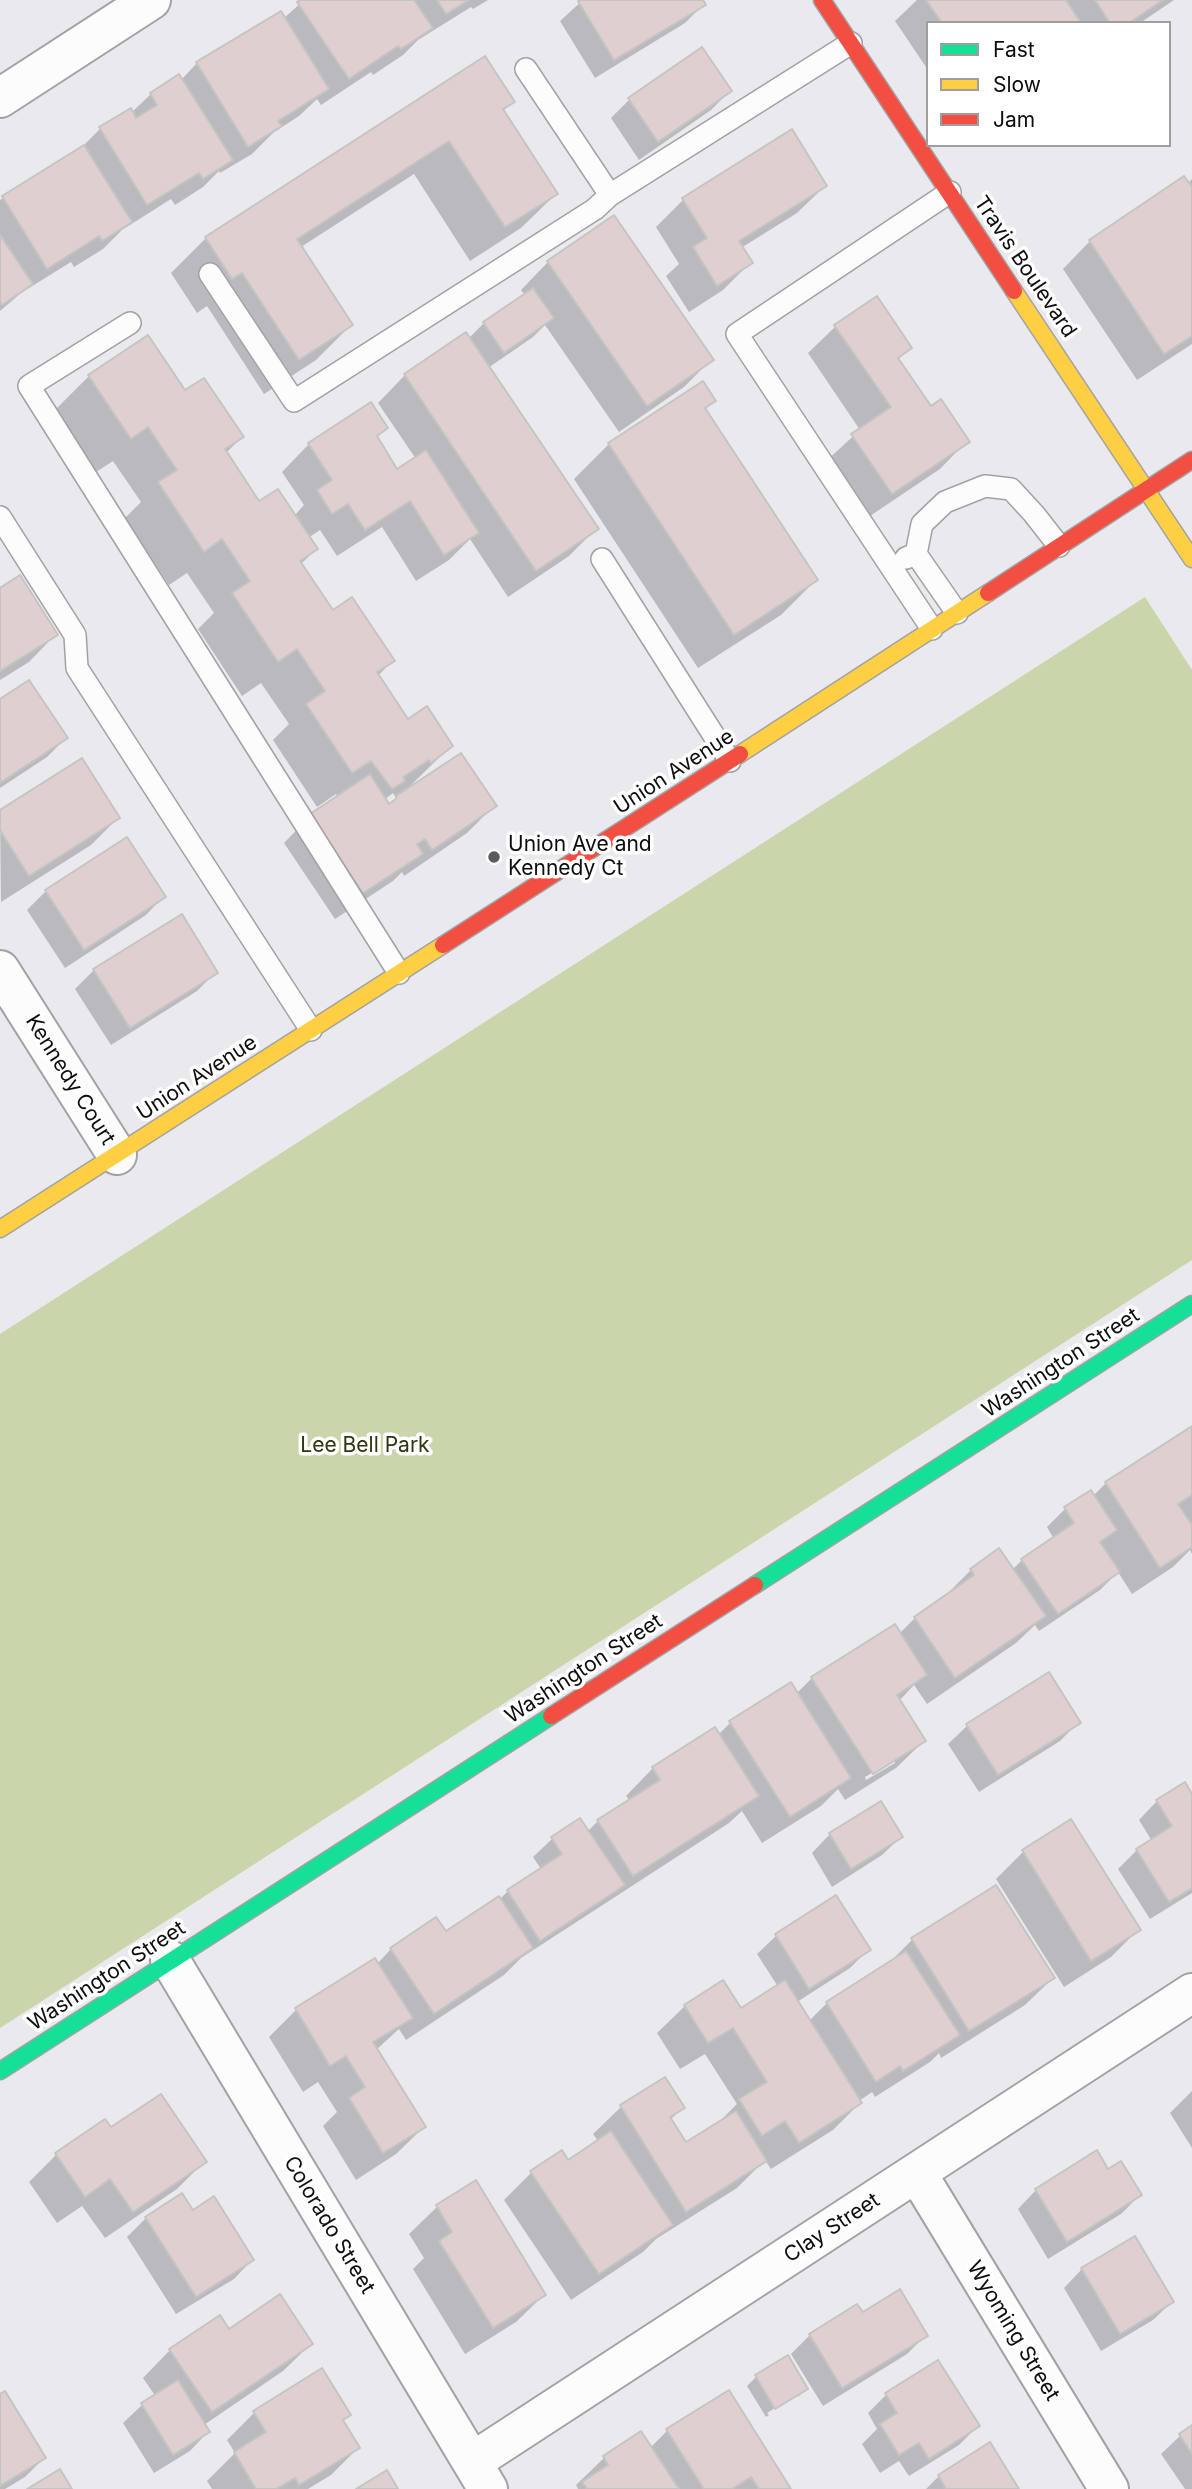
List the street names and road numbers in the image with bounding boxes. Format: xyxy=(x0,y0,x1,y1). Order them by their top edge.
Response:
street label: Travis Boulevard xyxy=(968,191,1082,343)
street label: Union Avenue xyxy=(609,724,739,820)
street label: Kennedy Court xyxy=(20,1010,120,1150)
street label: Union Avenue xyxy=(132,1030,262,1126)
street label: Washington Street xyxy=(978,1303,1144,1423)
street label: Washington Street xyxy=(501,1609,667,1729)
street label: Washington Street xyxy=(24,1916,190,2036)
street label: Colorado Street xyxy=(278,2152,380,2298)
street label: Clay Street xyxy=(779,2188,885,2268)
street label: Wyoming Street xyxy=(961,2257,1065,2405)

